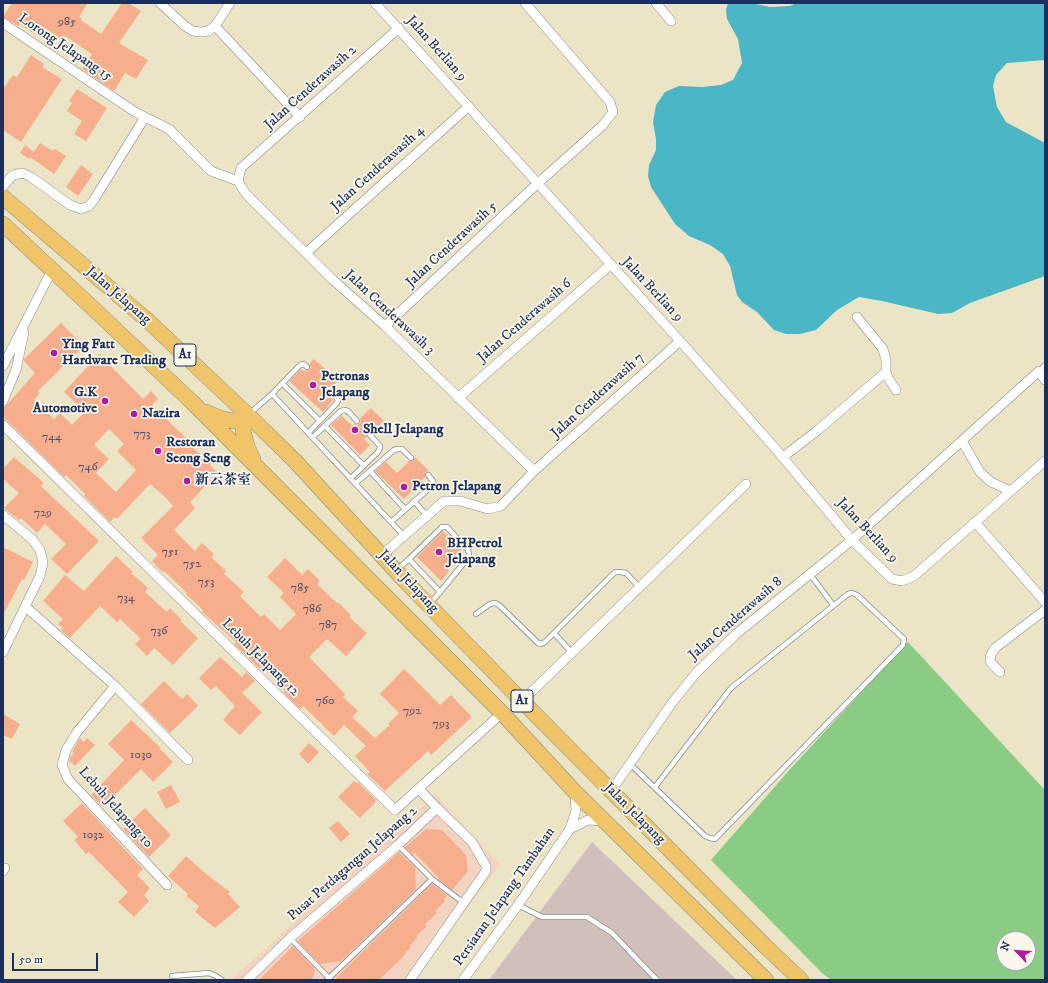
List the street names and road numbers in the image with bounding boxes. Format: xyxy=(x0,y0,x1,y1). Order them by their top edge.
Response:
street label: Lorong Jelapang 15 xyxy=(15,10,115,86)
street label: Jalan Berlian 9 xyxy=(402,13,470,85)
street label: Jalan Cenderawasih 2 xyxy=(261,42,361,134)
street label: Jalan Cenderawasih 4 xyxy=(328,123,428,215)
street label: Jalan Cenderawasih 5 xyxy=(403,198,501,292)
street label: Jalan Berlian 9 xyxy=(618,254,686,326)
street label: Jalan Jelapang xyxy=(82,263,154,329)
street label: Jalan Cenderawasih 3 xyxy=(341,267,437,359)
street label: Jalan Cenderawasih 6 xyxy=(475,276,575,366)
road number: A1 xyxy=(174,344,196,366)
street label: Jalan Cenderawasih 7 xyxy=(548,350,648,442)
street label: Jalan Berlian 9 xyxy=(833,495,901,567)
street label: Jalan Jelapang xyxy=(375,547,441,617)
street label: Jalan Cenderawasih 8 xyxy=(686,574,786,664)
street label: Lebuh Jelapang 12 xyxy=(218,616,302,700)
road number: A1 xyxy=(511,690,533,712)
street label: Lebuh Jelapang 10 xyxy=(74,764,156,852)
street label: Jalan Jelapang xyxy=(600,780,668,848)
street label: Pusat Perdagangan Jelapang 2 xyxy=(285,803,421,925)
street label: Persiaran Jelapang Tambahan xyxy=(451,825,559,969)

